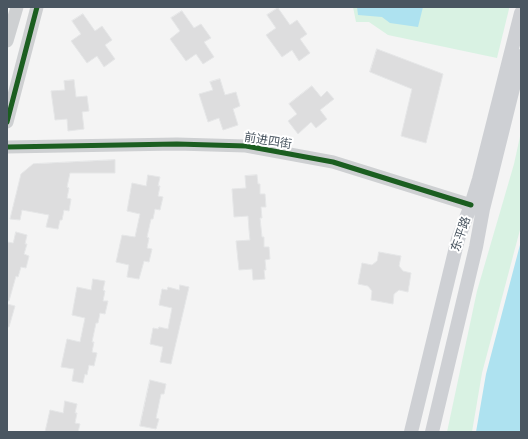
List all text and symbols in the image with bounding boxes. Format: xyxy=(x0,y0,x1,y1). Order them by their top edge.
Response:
street label: 前进四街 xyxy=(243,130,293,152)
street label: 东平路 xyxy=(448,215,474,253)

